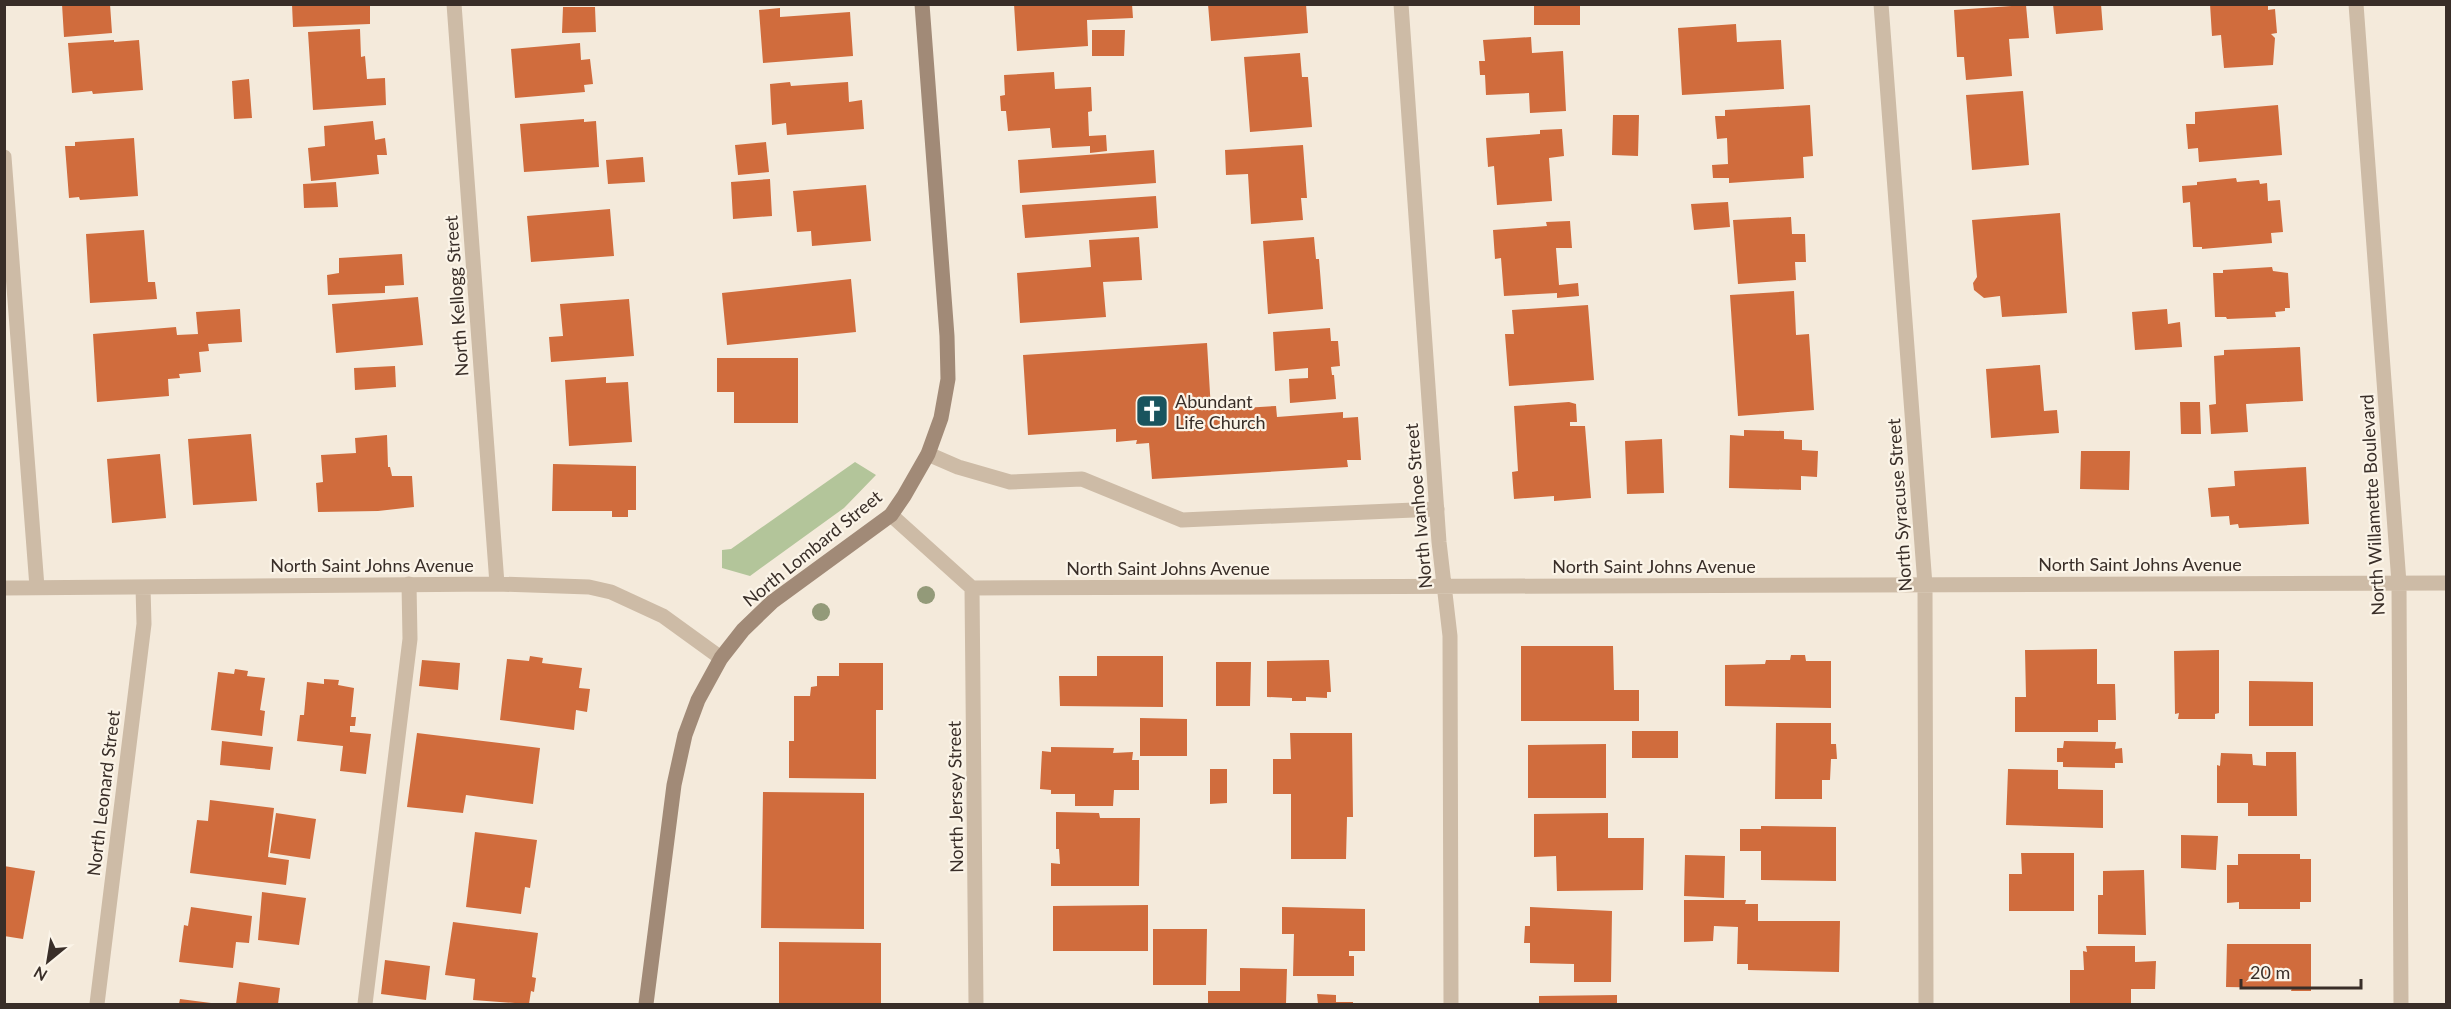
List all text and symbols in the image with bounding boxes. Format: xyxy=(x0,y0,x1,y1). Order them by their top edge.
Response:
street label: North Kellogg Street xyxy=(439,214,473,377)
place label: Abundant Life Church xyxy=(1175,390,1266,433)
church icon: Abundant Life Church xyxy=(1134,393,1170,429)
street label: North Willamette Boulevard xyxy=(2355,394,2389,616)
street label: North Syracuse Street xyxy=(1882,417,1916,592)
street label: North Ivanhoe Street xyxy=(1400,422,1436,590)
street label: North Lombard Street xyxy=(738,485,886,611)
street label: North Saint Johns Avenue xyxy=(2038,553,2242,575)
street label: North Saint Johns Avenue xyxy=(270,554,474,576)
street label: North Saint Johns Avenue xyxy=(1552,555,1756,577)
street label: North Saint Johns Avenue xyxy=(1066,557,1270,579)
street label: North Leonard Street xyxy=(82,708,124,877)
street label: North Jersey Street xyxy=(943,720,967,873)
north arrow xyxy=(18,931,78,991)
scale bar xyxy=(2241,952,2361,990)
text: 20 m xyxy=(2250,961,2290,983)
text: N xyxy=(30,963,50,986)

